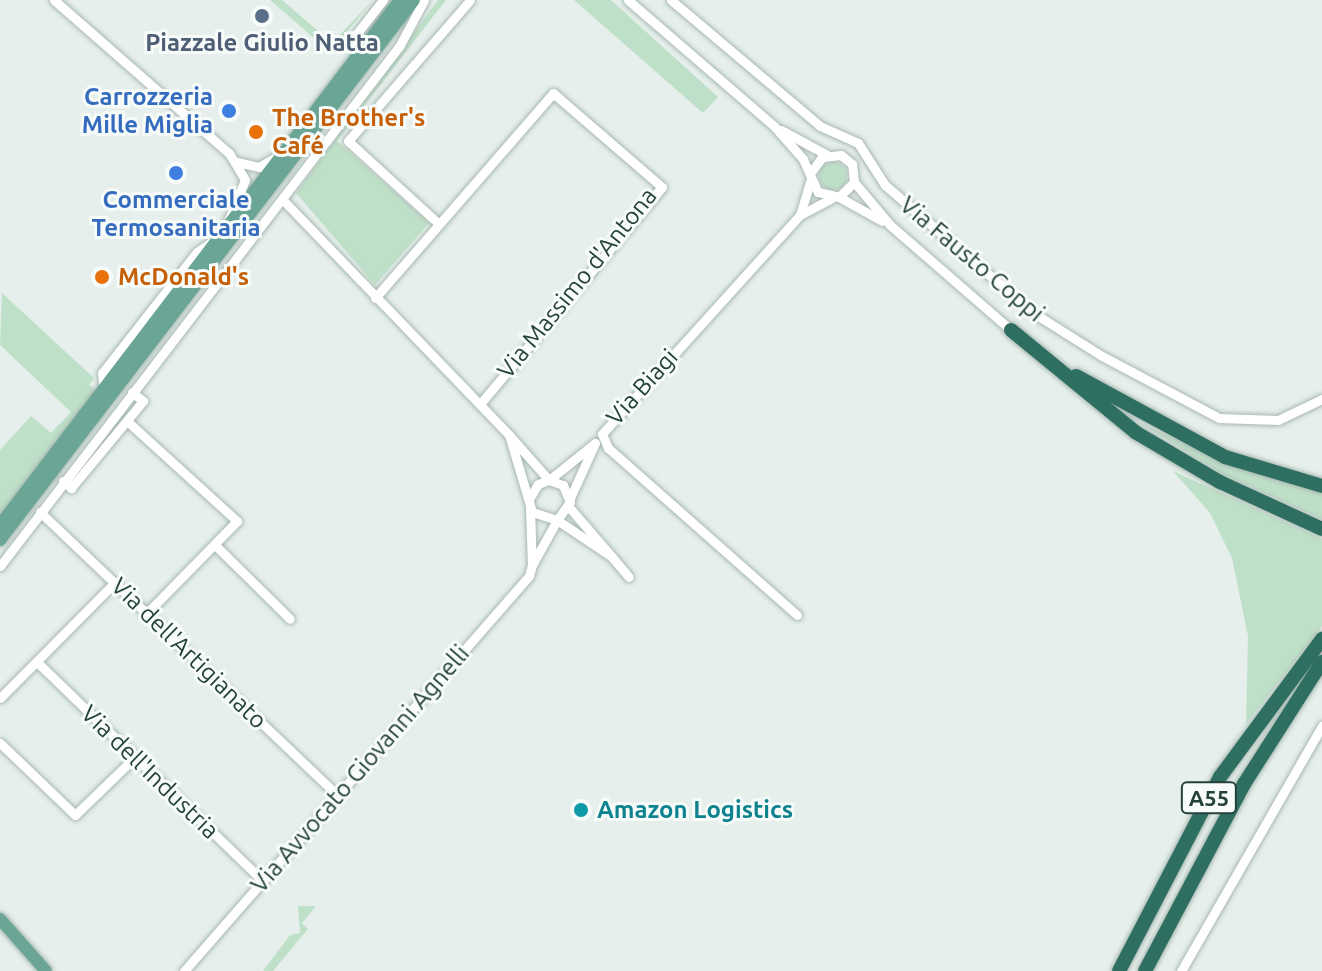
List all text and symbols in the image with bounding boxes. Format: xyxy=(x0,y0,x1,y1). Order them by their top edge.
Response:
marker: Piazzale Giulio Natta xyxy=(253,7,271,25)
place label: Piazzale Giulio Natta xyxy=(145,29,379,57)
place label: Carrozzeria Mille Miglia xyxy=(82,83,213,139)
marker: Carrozzeria Mille Miglia xyxy=(220,102,238,120)
place label: The Brother's Café xyxy=(272,104,425,160)
marker: The Brother's Café xyxy=(247,123,265,141)
marker: Commerciale Termosanitaria xyxy=(167,164,185,182)
street label: Via Massimo d'Antona xyxy=(491,182,663,384)
place label: Commerciale Termosanitaria xyxy=(91,186,261,242)
street label: Via Fausto Coppi xyxy=(894,190,1050,328)
place label: McDonald's xyxy=(118,263,249,291)
marker: McDonald's xyxy=(93,268,111,286)
street label: Via Biagi xyxy=(600,343,684,431)
street label: Via dell'Artigianato xyxy=(105,571,273,735)
street label: Via Avvocato Giovanni Agnelli xyxy=(245,639,475,899)
street label: Via dell'Industria xyxy=(75,699,225,845)
road number: A55 xyxy=(1179,780,1239,816)
place label: Amazon Logistics xyxy=(597,796,793,824)
marker: Amazon Logistics xyxy=(572,801,590,819)

